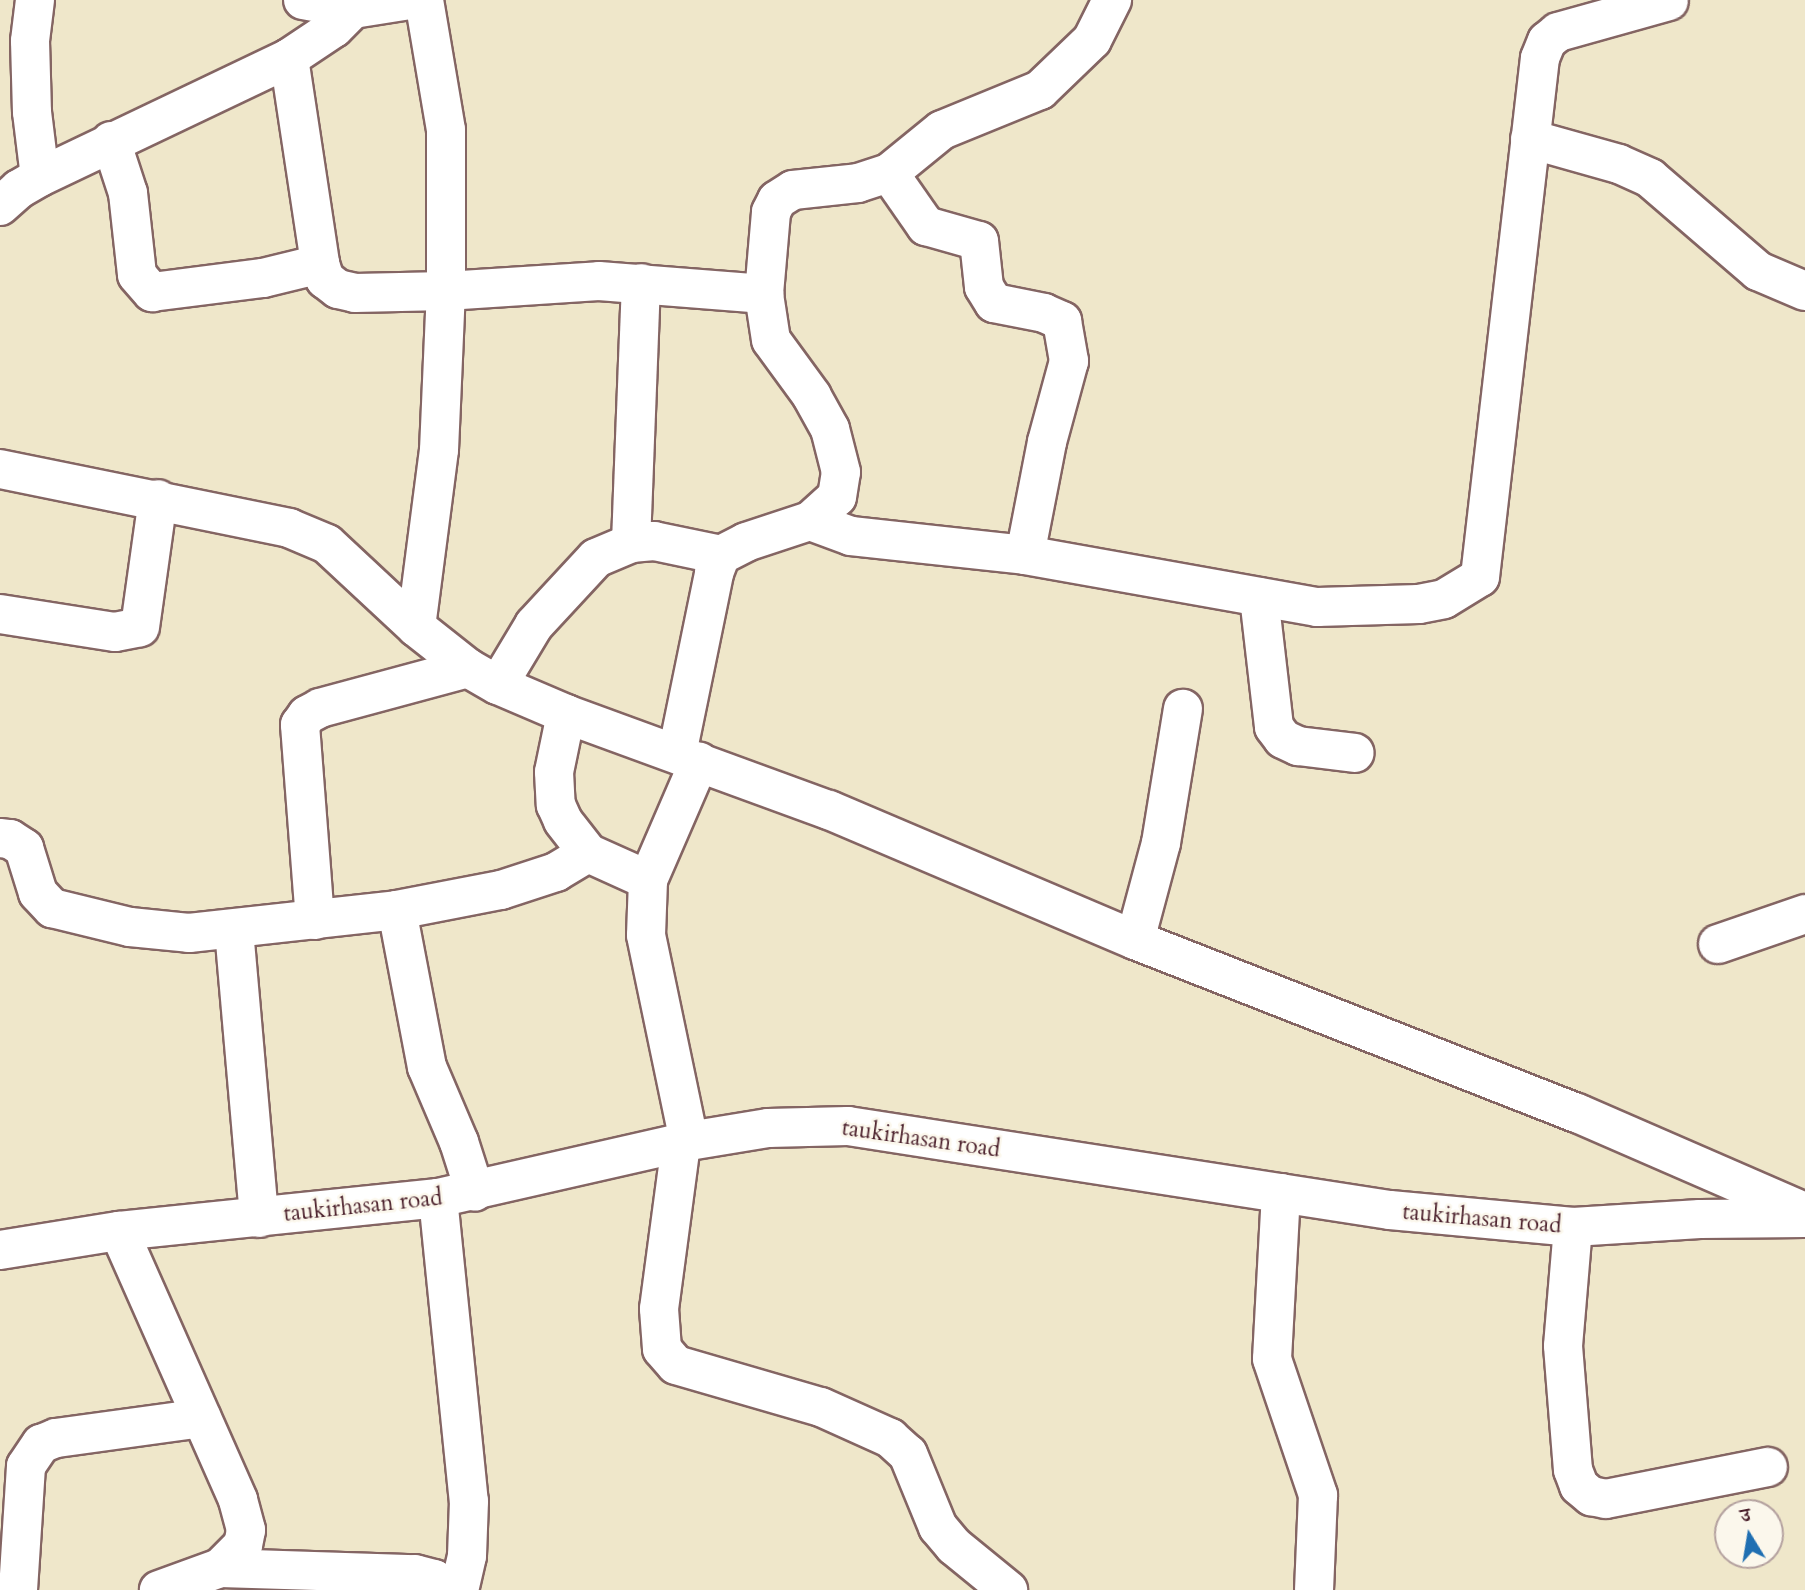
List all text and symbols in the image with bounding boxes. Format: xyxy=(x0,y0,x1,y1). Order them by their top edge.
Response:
street label: taukirhasan road xyxy=(840,1114,1002,1164)
street label: taukirhasan road xyxy=(282,1184,444,1228)
street label: taukirhasan road xyxy=(1401,1198,1563,1240)
north arrow xyxy=(1714,1499,1784,1569)
text: उ xyxy=(1738,1502,1753,1529)

